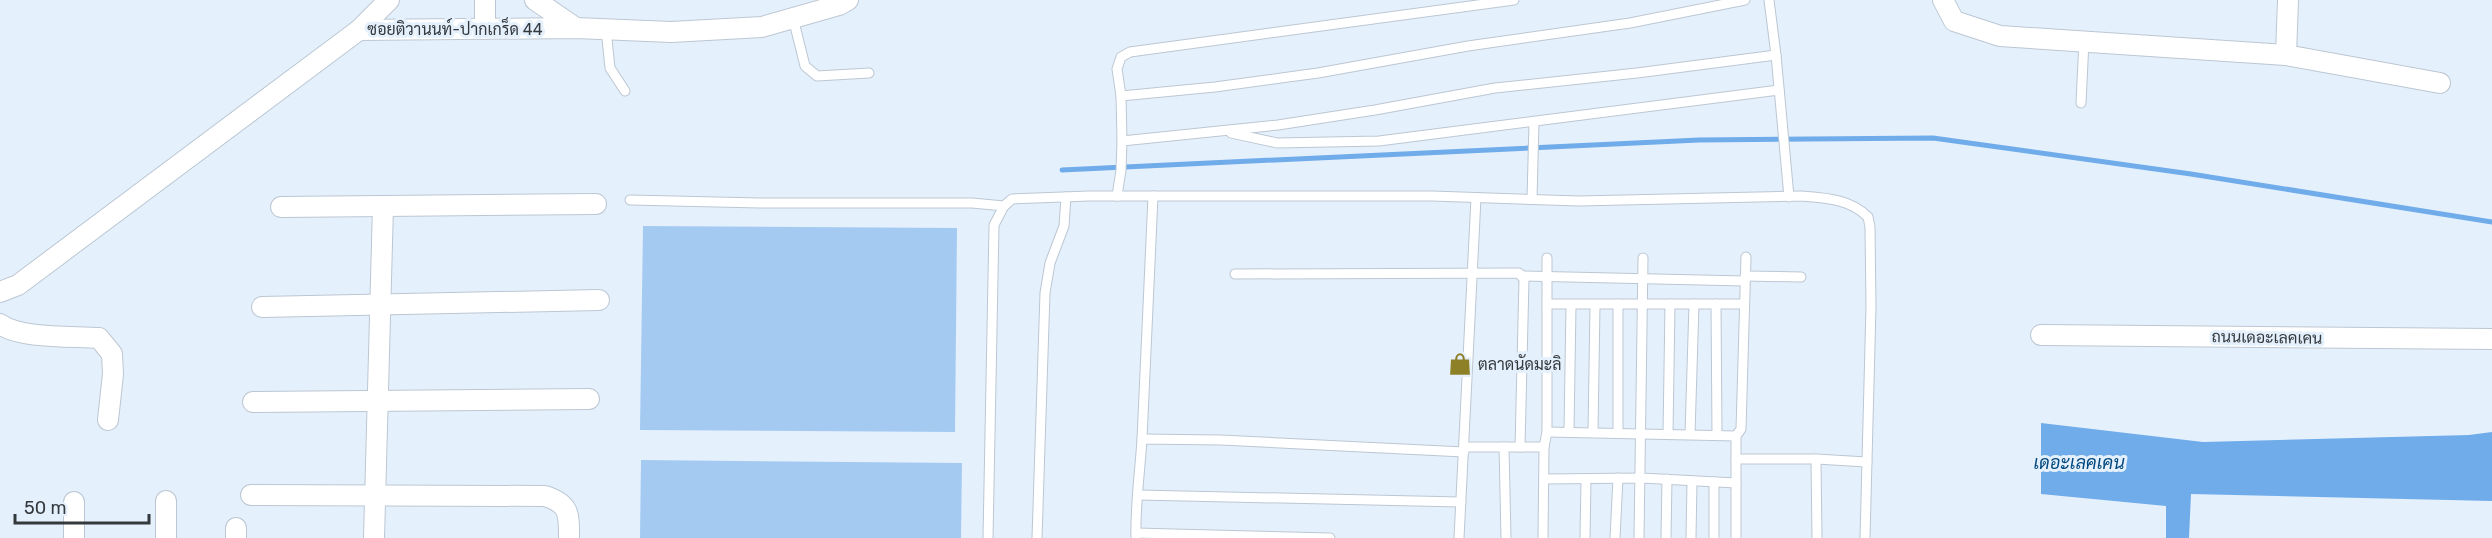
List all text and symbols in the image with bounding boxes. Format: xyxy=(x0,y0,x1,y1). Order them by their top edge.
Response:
street label: ซอยติวานนท์-ปากเกร็ด 44 xyxy=(367,16,543,39)
street label: ถนนเดอะเลคเคน xyxy=(2211,327,2323,348)
shop icon: ตลาดนัดมะลิ xyxy=(1447,351,1473,377)
place label: ตลาดนัดมะลิ xyxy=(1478,354,1562,374)
water label: เดอะเลคเคน xyxy=(2033,452,2125,474)
scale bar xyxy=(15,487,148,525)
text: 50 m xyxy=(24,497,67,519)

